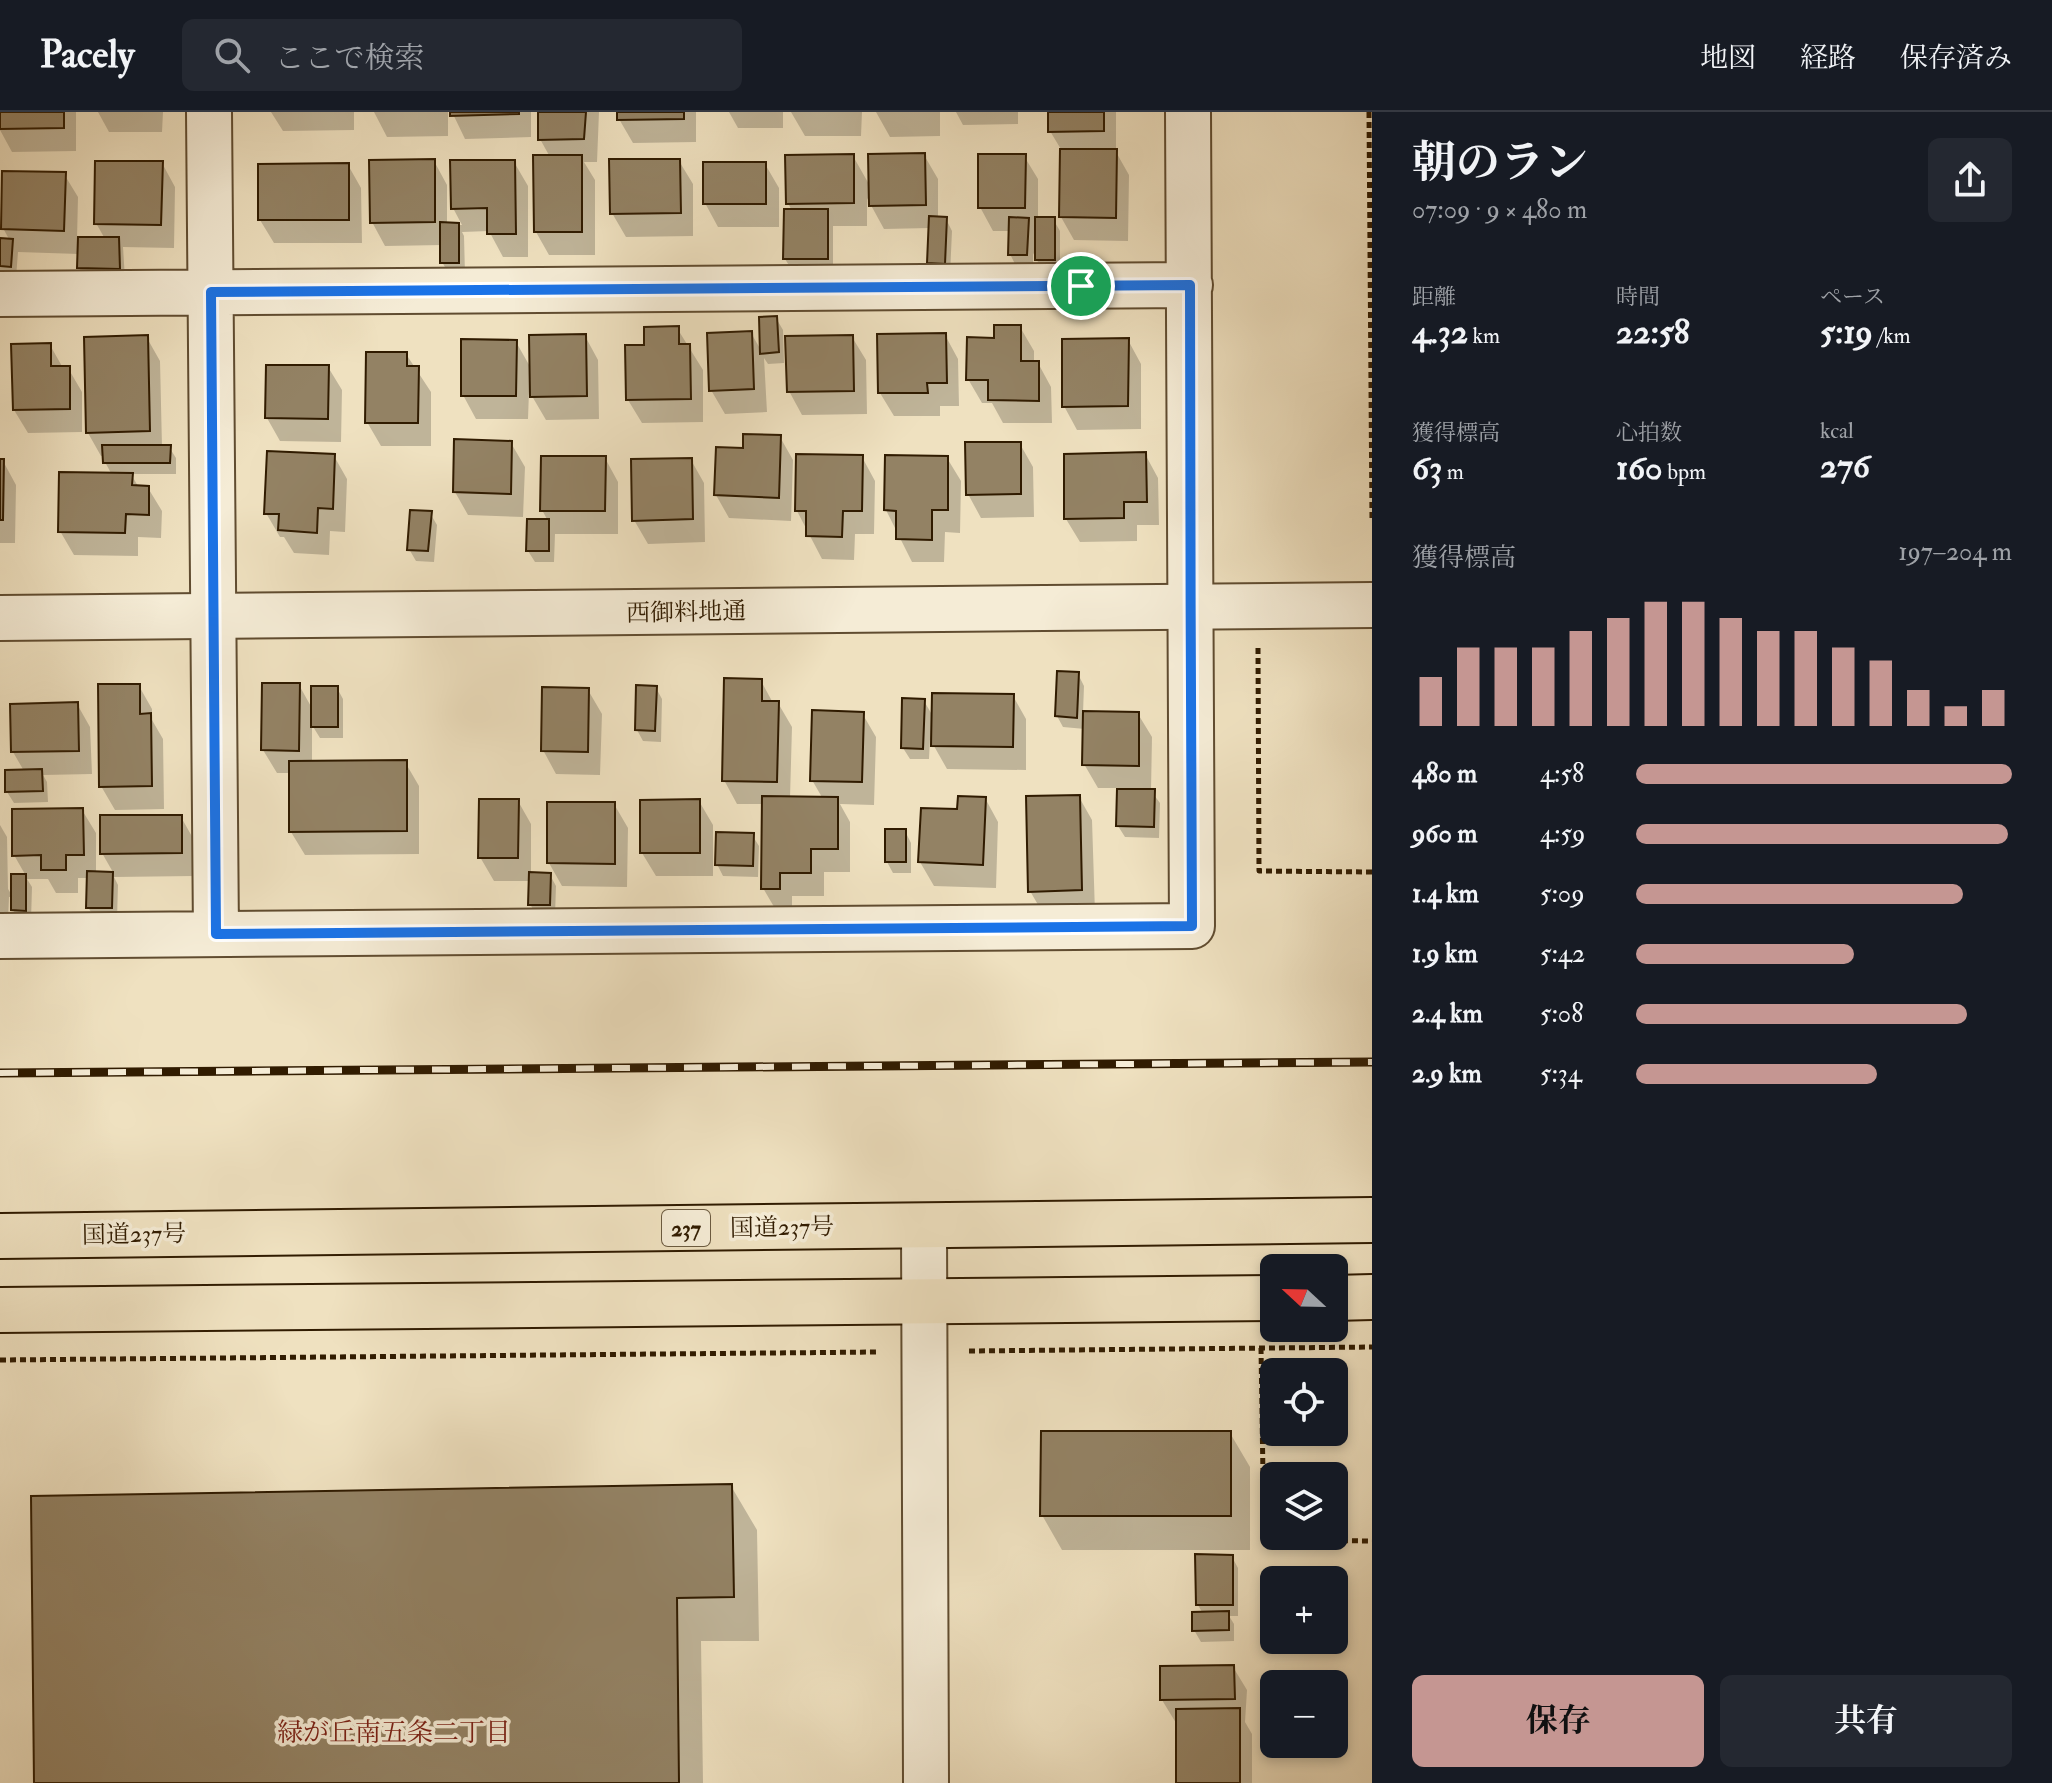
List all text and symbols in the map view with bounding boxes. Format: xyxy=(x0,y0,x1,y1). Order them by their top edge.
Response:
search box xyxy=(182,19,742,91)
text: Pacely xyxy=(40,31,134,79)
icon: search xyxy=(210,33,254,77)
text: ここで検索 xyxy=(274,40,424,77)
text: 地図 xyxy=(1700,41,1756,76)
text: 経路 xyxy=(1800,41,1856,76)
text: 保存済み xyxy=(1900,41,2012,76)
text: 朝のラン xyxy=(1412,136,1588,191)
button: share xyxy=(1928,138,2012,222)
text: 07:09 · 9 × 480 m xyxy=(1412,194,1587,226)
pin xyxy=(1047,252,1115,320)
icon: arrive xyxy=(1059,264,1103,308)
text: 距離 xyxy=(1412,283,1456,311)
text: 時間 xyxy=(1616,283,1660,311)
text: ペース xyxy=(1820,283,1885,311)
text: 4.32 xyxy=(1412,311,1468,354)
text: 22:58 xyxy=(1616,311,1690,354)
text: 5:19 xyxy=(1820,311,1873,354)
text: km xyxy=(1468,322,1500,350)
text: /km xyxy=(1873,322,1911,350)
text: kcal xyxy=(1820,417,1854,445)
text: 獲得標高 xyxy=(1412,419,1500,447)
text: 心拍数 xyxy=(1616,419,1682,447)
text: 276 xyxy=(1820,445,1870,488)
text: 63 xyxy=(1412,447,1442,490)
text: 160 xyxy=(1616,447,1663,490)
text: m xyxy=(1442,458,1464,486)
text: bpm xyxy=(1663,458,1706,486)
text: 197–204 m xyxy=(1898,536,2012,568)
text: 獲得標高 xyxy=(1412,542,1516,574)
street label: 西御料地通 xyxy=(626,596,746,629)
text: 480 m xyxy=(1412,758,1477,790)
text: 4:58 xyxy=(1540,758,1584,790)
text: 960 m xyxy=(1412,818,1477,850)
text: 4:59 xyxy=(1540,818,1585,850)
text: 1.4 km xyxy=(1412,878,1479,910)
text: 5:09 xyxy=(1540,878,1585,910)
text: 1.9 km xyxy=(1412,938,1478,970)
text: 5:42 xyxy=(1540,938,1585,970)
text: 2.4 km xyxy=(1412,998,1483,1030)
text: 5:08 xyxy=(1540,998,1583,1030)
text: 2.9 km xyxy=(1412,1058,1482,1090)
text: 5:34 xyxy=(1540,1058,1582,1090)
road number: 237 xyxy=(662,1210,710,1246)
street label: 国道237号 xyxy=(730,1211,834,1244)
street label: 国道237号 xyxy=(82,1218,186,1251)
north arrow xyxy=(1260,1254,1348,1342)
map controls xyxy=(1260,1254,1348,1758)
button: locate xyxy=(1260,1358,1348,1446)
button: layers xyxy=(1260,1462,1348,1550)
button: + xyxy=(1260,1566,1348,1654)
button: − xyxy=(1260,1670,1348,1758)
button: 保存 xyxy=(1412,1675,1704,1767)
button: 共有 xyxy=(1720,1675,2012,1767)
district label: 緑が丘南五条二丁目 xyxy=(277,1717,511,1749)

